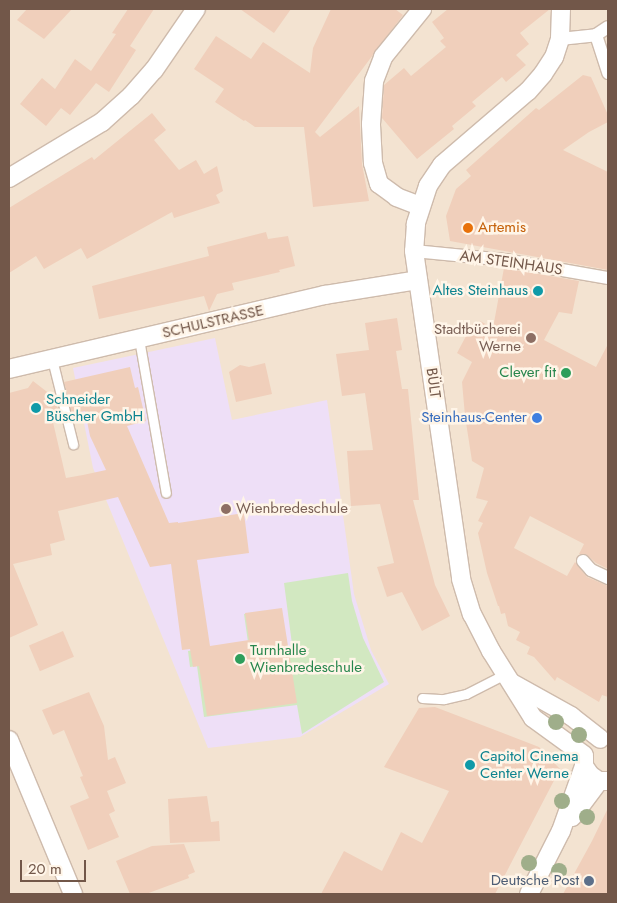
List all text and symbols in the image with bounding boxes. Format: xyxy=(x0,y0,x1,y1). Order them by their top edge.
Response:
place label: Artemis xyxy=(478,219,526,237)
marker: Artemis xyxy=(462,222,474,234)
street label: AM STEINHAUS xyxy=(458,247,564,279)
place label: Altes Steinhaus xyxy=(432,282,528,300)
marker: Altes Steinhaus xyxy=(532,285,544,297)
street label: SCHULSTRASSE xyxy=(161,302,265,342)
place label: Stadtbücherei Werne xyxy=(434,320,521,355)
marker: Stadtbücherei Werne xyxy=(525,332,537,344)
place label: Clever fit xyxy=(499,364,556,382)
street label: BÜLT xyxy=(422,367,444,399)
marker: Clever fit xyxy=(560,367,572,379)
place label: Schneider Büscher GmbH xyxy=(46,390,143,425)
marker: Schneider Büscher GmbH xyxy=(30,402,42,414)
place label: Steinhaus-Center xyxy=(421,409,527,427)
marker: Steinhaus-Center xyxy=(531,412,543,424)
place label: Wienbredeschule xyxy=(236,500,348,518)
marker: Wienbredeschule xyxy=(220,503,232,515)
place label: Turnhalle Wienbredeschule xyxy=(250,641,362,676)
marker: Turnhalle Wienbredeschule xyxy=(234,653,246,665)
place label: Capitol Cinema Center Werne xyxy=(480,747,578,782)
marker: Capitol Cinema Center Werne xyxy=(464,759,476,771)
scale bar xyxy=(22,850,89,882)
text: 20 m xyxy=(28,858,62,880)
place label: Deutsche Post xyxy=(491,872,579,890)
marker: Deutsche Post xyxy=(583,875,595,887)

